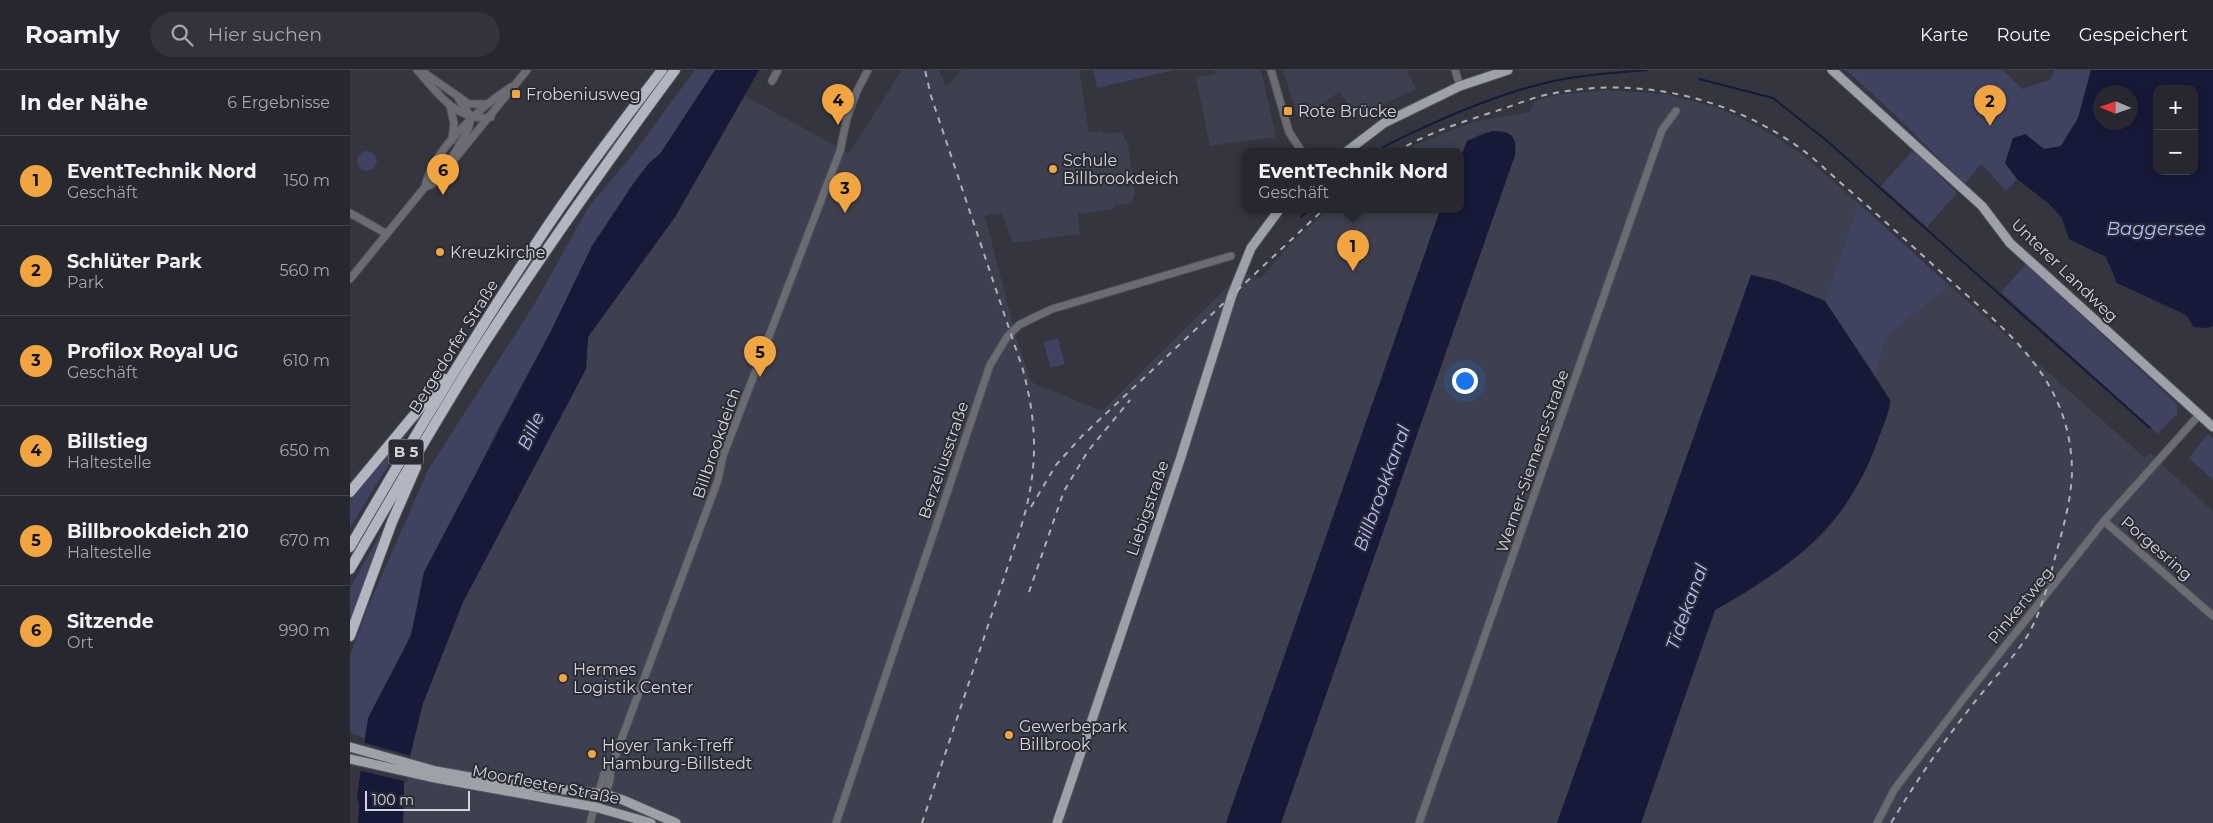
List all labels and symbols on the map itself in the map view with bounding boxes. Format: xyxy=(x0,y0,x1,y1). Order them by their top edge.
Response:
pin: 4 xyxy=(822,84,854,125)
place label: Frobeniusweg xyxy=(526,85,641,104)
pin: 2 xyxy=(1974,85,2006,126)
north arrow xyxy=(2093,85,2138,130)
marker: Frobeniusweg xyxy=(510,88,522,100)
place label: Rote Brücke xyxy=(1298,102,1397,121)
marker: Rote Brücke xyxy=(1282,105,1294,117)
place label: Schule Billbrookdeich xyxy=(1063,151,1179,188)
pin: 6 xyxy=(427,154,459,195)
marker: Schule Billbrookdeich xyxy=(1047,163,1059,175)
pin: 3 xyxy=(829,172,861,213)
street label: Unterer Landweg xyxy=(2007,215,2122,326)
water label: Baggersee xyxy=(2106,218,2206,240)
pin: 1 xyxy=(1337,230,1369,271)
place label: Kreuzkirche xyxy=(450,243,545,262)
marker: Kreuzkirche xyxy=(434,246,446,258)
street label: Bergedorfer Straße xyxy=(405,276,502,416)
pin: 5 xyxy=(744,336,776,377)
street label: Werner-Siemens-Straße xyxy=(1492,367,1573,555)
your location xyxy=(1452,368,1478,394)
street label: Billbrookdeich xyxy=(689,385,744,501)
street label: Berzeliusstraße xyxy=(914,399,972,521)
water label: Bille xyxy=(513,409,549,453)
water label: Billbrookkanal xyxy=(1349,422,1415,554)
road number: B 5 xyxy=(388,440,424,464)
street label: Liebigstraße xyxy=(1122,458,1173,558)
street label: Porgesring xyxy=(2117,512,2196,585)
water label: Tidekanal xyxy=(1661,561,1713,653)
street label: Pinkertweg xyxy=(1984,563,2057,647)
place label: Hermes Logistik Center xyxy=(573,660,694,697)
marker: Hermes Logistik Center xyxy=(557,672,569,684)
place label: Gewerbepark Billbrook xyxy=(1019,717,1128,754)
marker: Gewerbepark Billbrook xyxy=(1003,729,1015,741)
place label: Hoyer Tank-Treff Hamburg-Billstedt xyxy=(602,736,753,773)
marker: Hoyer Tank-Treff Hamburg-Billstedt xyxy=(586,748,598,760)
street label: Moorfleeter Straße xyxy=(471,761,621,808)
scale bar xyxy=(365,788,470,811)

